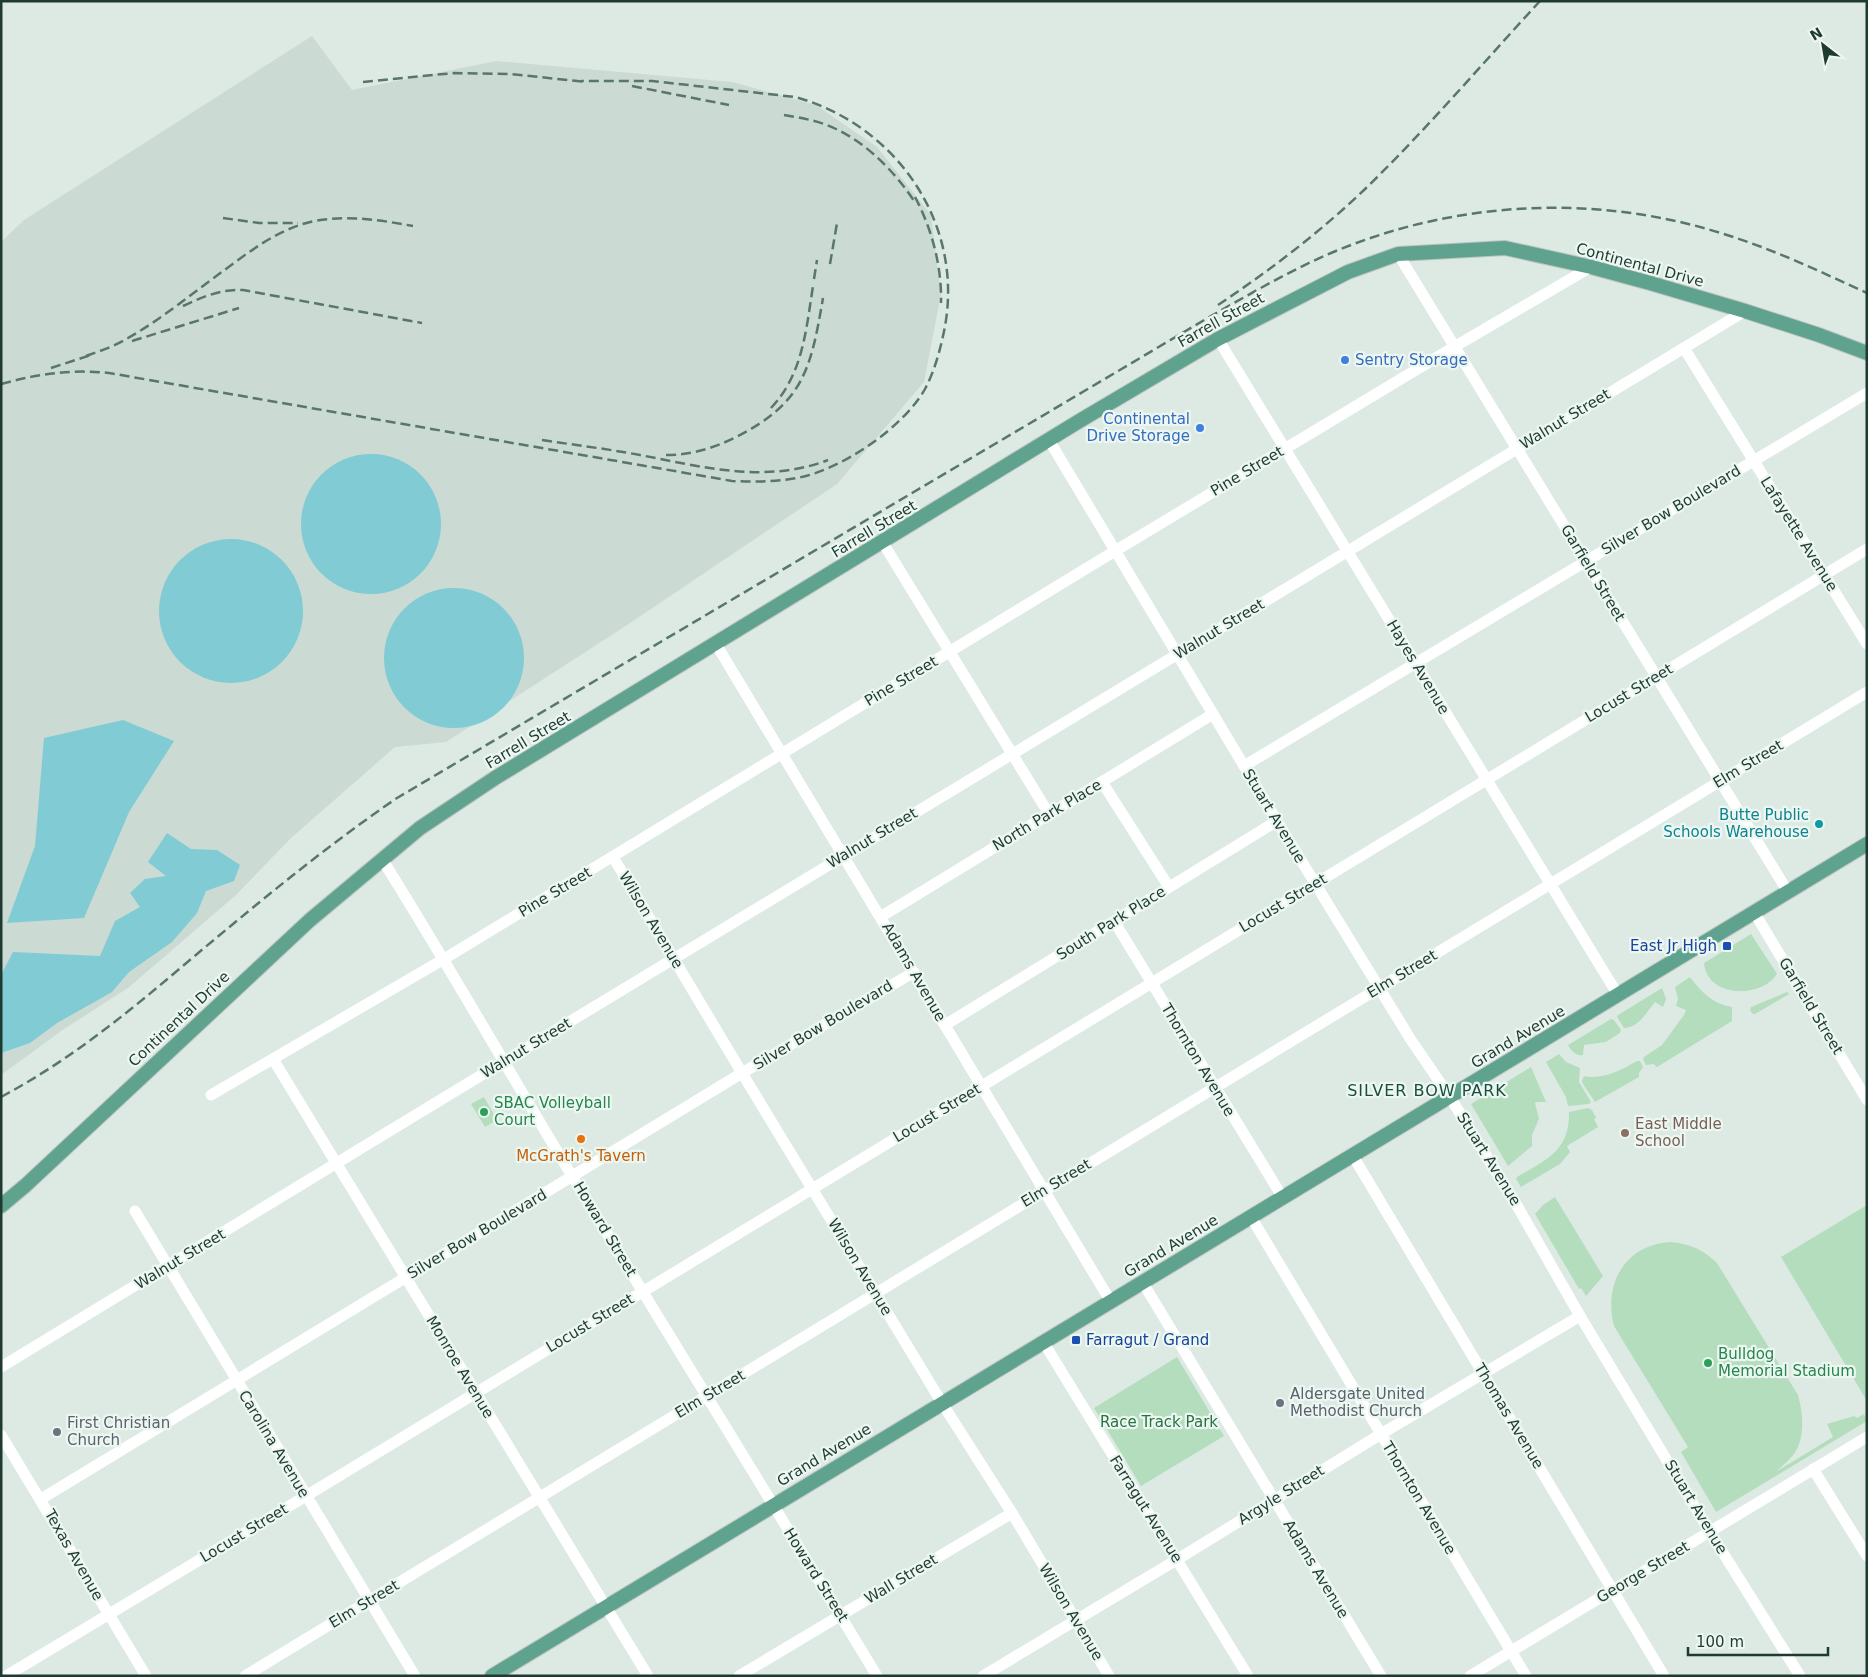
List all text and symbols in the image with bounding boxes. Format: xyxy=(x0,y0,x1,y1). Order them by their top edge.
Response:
north arrow xyxy=(1798,20,1848,70)
text: N xyxy=(1807,24,1825,44)
street label: Continental Drive xyxy=(1574,239,1706,291)
street label: Farrell Street xyxy=(1175,289,1267,351)
place label: Sentry Storage xyxy=(1355,351,1468,369)
marker: Sentry Storage xyxy=(1339,354,1351,366)
street label: Walnut Street xyxy=(1516,385,1614,453)
place label: Continental Drive Storage xyxy=(1087,410,1190,445)
marker: Continental Drive Storage xyxy=(1194,422,1206,434)
street label: Pine Street xyxy=(1207,442,1287,500)
street label: Silver Bow Boulevard xyxy=(1598,461,1744,559)
street label: Lafayette Avenue xyxy=(1756,473,1842,595)
street label: Farrell Street xyxy=(828,496,920,561)
street label: Garfield Street xyxy=(1557,521,1629,625)
street label: Walnut Street xyxy=(1170,595,1268,663)
street label: Hayes Avenue xyxy=(1383,617,1453,717)
street label: Pine Street xyxy=(861,652,941,710)
street label: Locust Street xyxy=(1582,660,1676,726)
street label: Farrell Street xyxy=(482,707,574,772)
street label: Elm Street xyxy=(1710,736,1786,792)
street label: Stuart Avenue xyxy=(1239,766,1309,866)
street label: North Park Place xyxy=(989,775,1105,855)
street label: Walnut Street xyxy=(823,804,921,872)
place label: Butte Public Schools Warehouse xyxy=(1663,806,1809,841)
marker: Butte Public Schools Warehouse xyxy=(1813,818,1825,830)
street label: Pine Street xyxy=(515,863,595,921)
street label: Wilson Avenue xyxy=(615,868,687,972)
street label: Locust Street xyxy=(1236,870,1330,936)
street label: South Park Place xyxy=(1053,882,1169,964)
street label: Adams Avenue xyxy=(878,919,950,1025)
place label: East Jr High xyxy=(1630,937,1717,955)
marker: East Jr High xyxy=(1721,940,1733,952)
street label: Elm Street xyxy=(1364,946,1440,1002)
street label: Garfield Street xyxy=(1775,954,1847,1058)
street label: Continental Drive xyxy=(125,968,233,1070)
street label: Silver Bow Boulevard xyxy=(750,976,896,1074)
street label: Thornton Avenue xyxy=(1157,1000,1239,1120)
street label: Grand Avenue xyxy=(1468,1002,1568,1072)
street label: Walnut Street xyxy=(477,1014,575,1082)
street label: Locust Street xyxy=(890,1080,984,1146)
district label: SILVER BOW PARK xyxy=(1347,1081,1507,1100)
place label: SBAC Volleyball Court xyxy=(494,1094,611,1129)
marker: SBAC Volleyball Court xyxy=(478,1106,490,1118)
street label: Stuart Avenue xyxy=(1453,1109,1525,1209)
place label: East Middle School xyxy=(1635,1115,1722,1150)
marker: East Middle School xyxy=(1619,1127,1631,1139)
marker: McGrath's Tavern xyxy=(575,1133,587,1145)
place label: McGrath's Tavern xyxy=(516,1147,646,1165)
street label: Elm Street xyxy=(1018,1155,1094,1211)
street label: Howard Street xyxy=(570,1178,641,1280)
street label: Silver Bow Boulevard xyxy=(404,1185,550,1283)
street label: Grand Avenue xyxy=(1121,1211,1221,1281)
street label: Wilson Avenue xyxy=(824,1215,896,1319)
street label: Walnut Street xyxy=(131,1225,229,1293)
street label: Locust Street xyxy=(543,1290,637,1356)
street label: Monroe Avenue xyxy=(422,1312,498,1422)
place label: Farragut / Grand xyxy=(1086,1331,1209,1349)
marker: Farragut / Grand xyxy=(1070,1334,1082,1346)
place label: Bulldog Memorial Stadium xyxy=(1718,1345,1855,1380)
marker: Bulldog Memorial Stadium xyxy=(1702,1357,1714,1369)
street label: Thomas Avenue xyxy=(1470,1359,1548,1472)
street label: Elm Street xyxy=(672,1366,748,1422)
place label: Aldersgate United Methodist Church xyxy=(1290,1385,1425,1420)
street label: Carolina Avenue xyxy=(235,1387,313,1501)
marker: Aldersgate United Methodist Church xyxy=(1274,1397,1286,1409)
park label: Race Track Park xyxy=(1100,1413,1218,1431)
place label: First Christian Church xyxy=(67,1414,170,1449)
street label: Grand Avenue xyxy=(774,1420,874,1490)
marker: First Christian Church xyxy=(51,1426,63,1438)
street label: Thornton Avenue xyxy=(1378,1438,1460,1558)
street label: Farragut Avenue xyxy=(1106,1452,1186,1566)
street label: Stuart Avenue xyxy=(1661,1457,1731,1557)
street label: Argyle Street xyxy=(1235,1461,1328,1529)
street label: Locust Street xyxy=(197,1500,291,1566)
street label: Texas Avenue xyxy=(40,1505,107,1604)
street label: Adams Avenue xyxy=(1280,1517,1352,1621)
street label: Howard Street xyxy=(780,1525,852,1626)
street label: George Street xyxy=(1593,1537,1693,1607)
street label: Wall Street xyxy=(861,1550,941,1608)
street label: Wilson Avenue xyxy=(1035,1560,1107,1664)
street label: Elm Street xyxy=(326,1576,402,1632)
scale bar xyxy=(1688,1624,1828,1656)
text: 100 m xyxy=(1696,1633,1744,1651)

